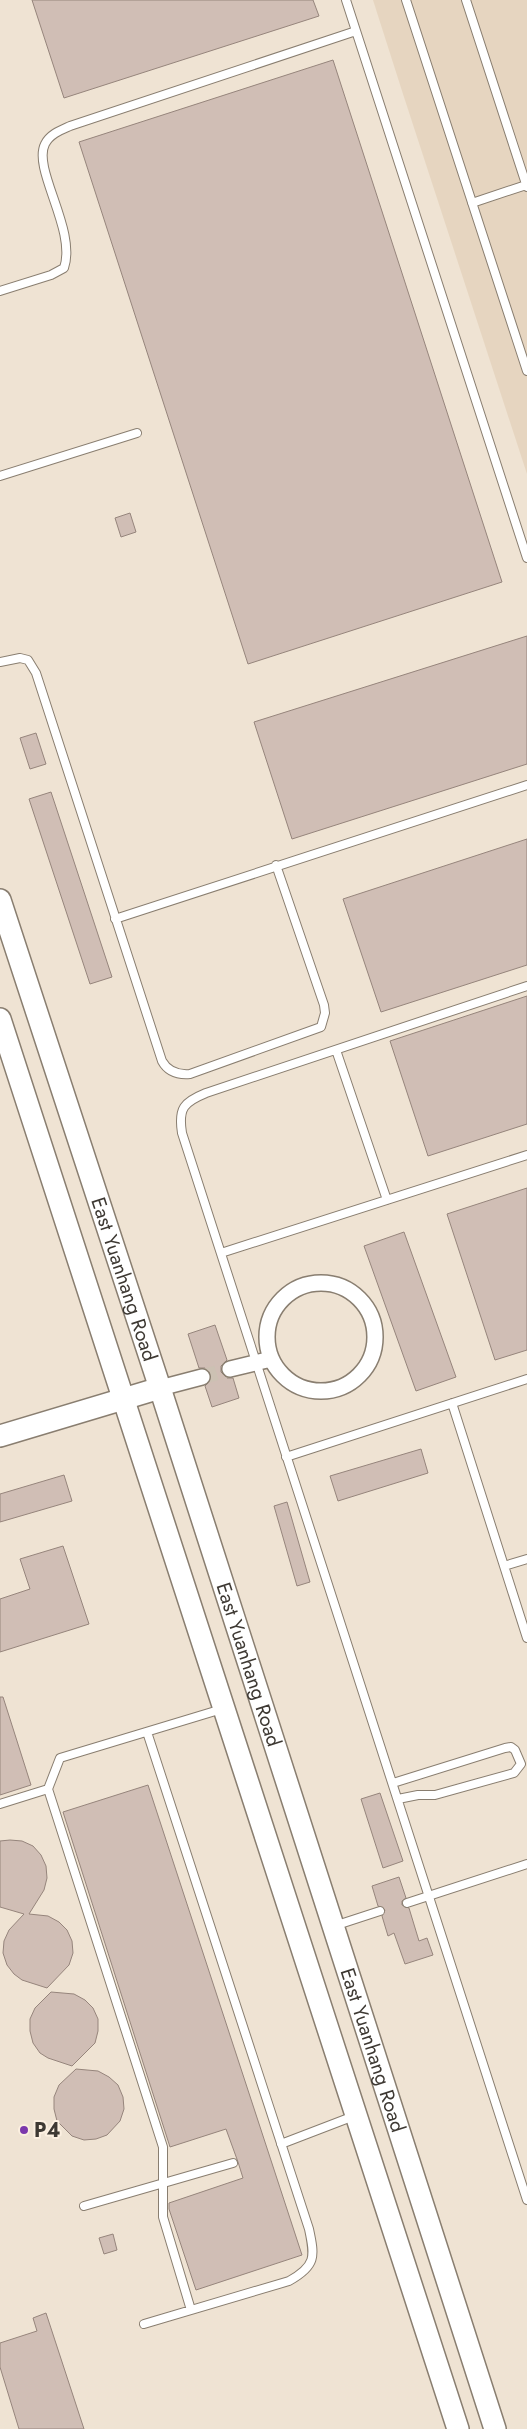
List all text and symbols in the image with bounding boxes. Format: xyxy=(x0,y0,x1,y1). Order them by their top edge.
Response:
street label: East Yuanhang Road xyxy=(83,1194,164,1365)
street label: East Yuanhang Road xyxy=(209,1579,288,1750)
street label: East Yuanhang Road xyxy=(333,1964,413,2136)
place label: P4 xyxy=(34,2116,60,2145)
marker: P4 xyxy=(18,2124,30,2136)

